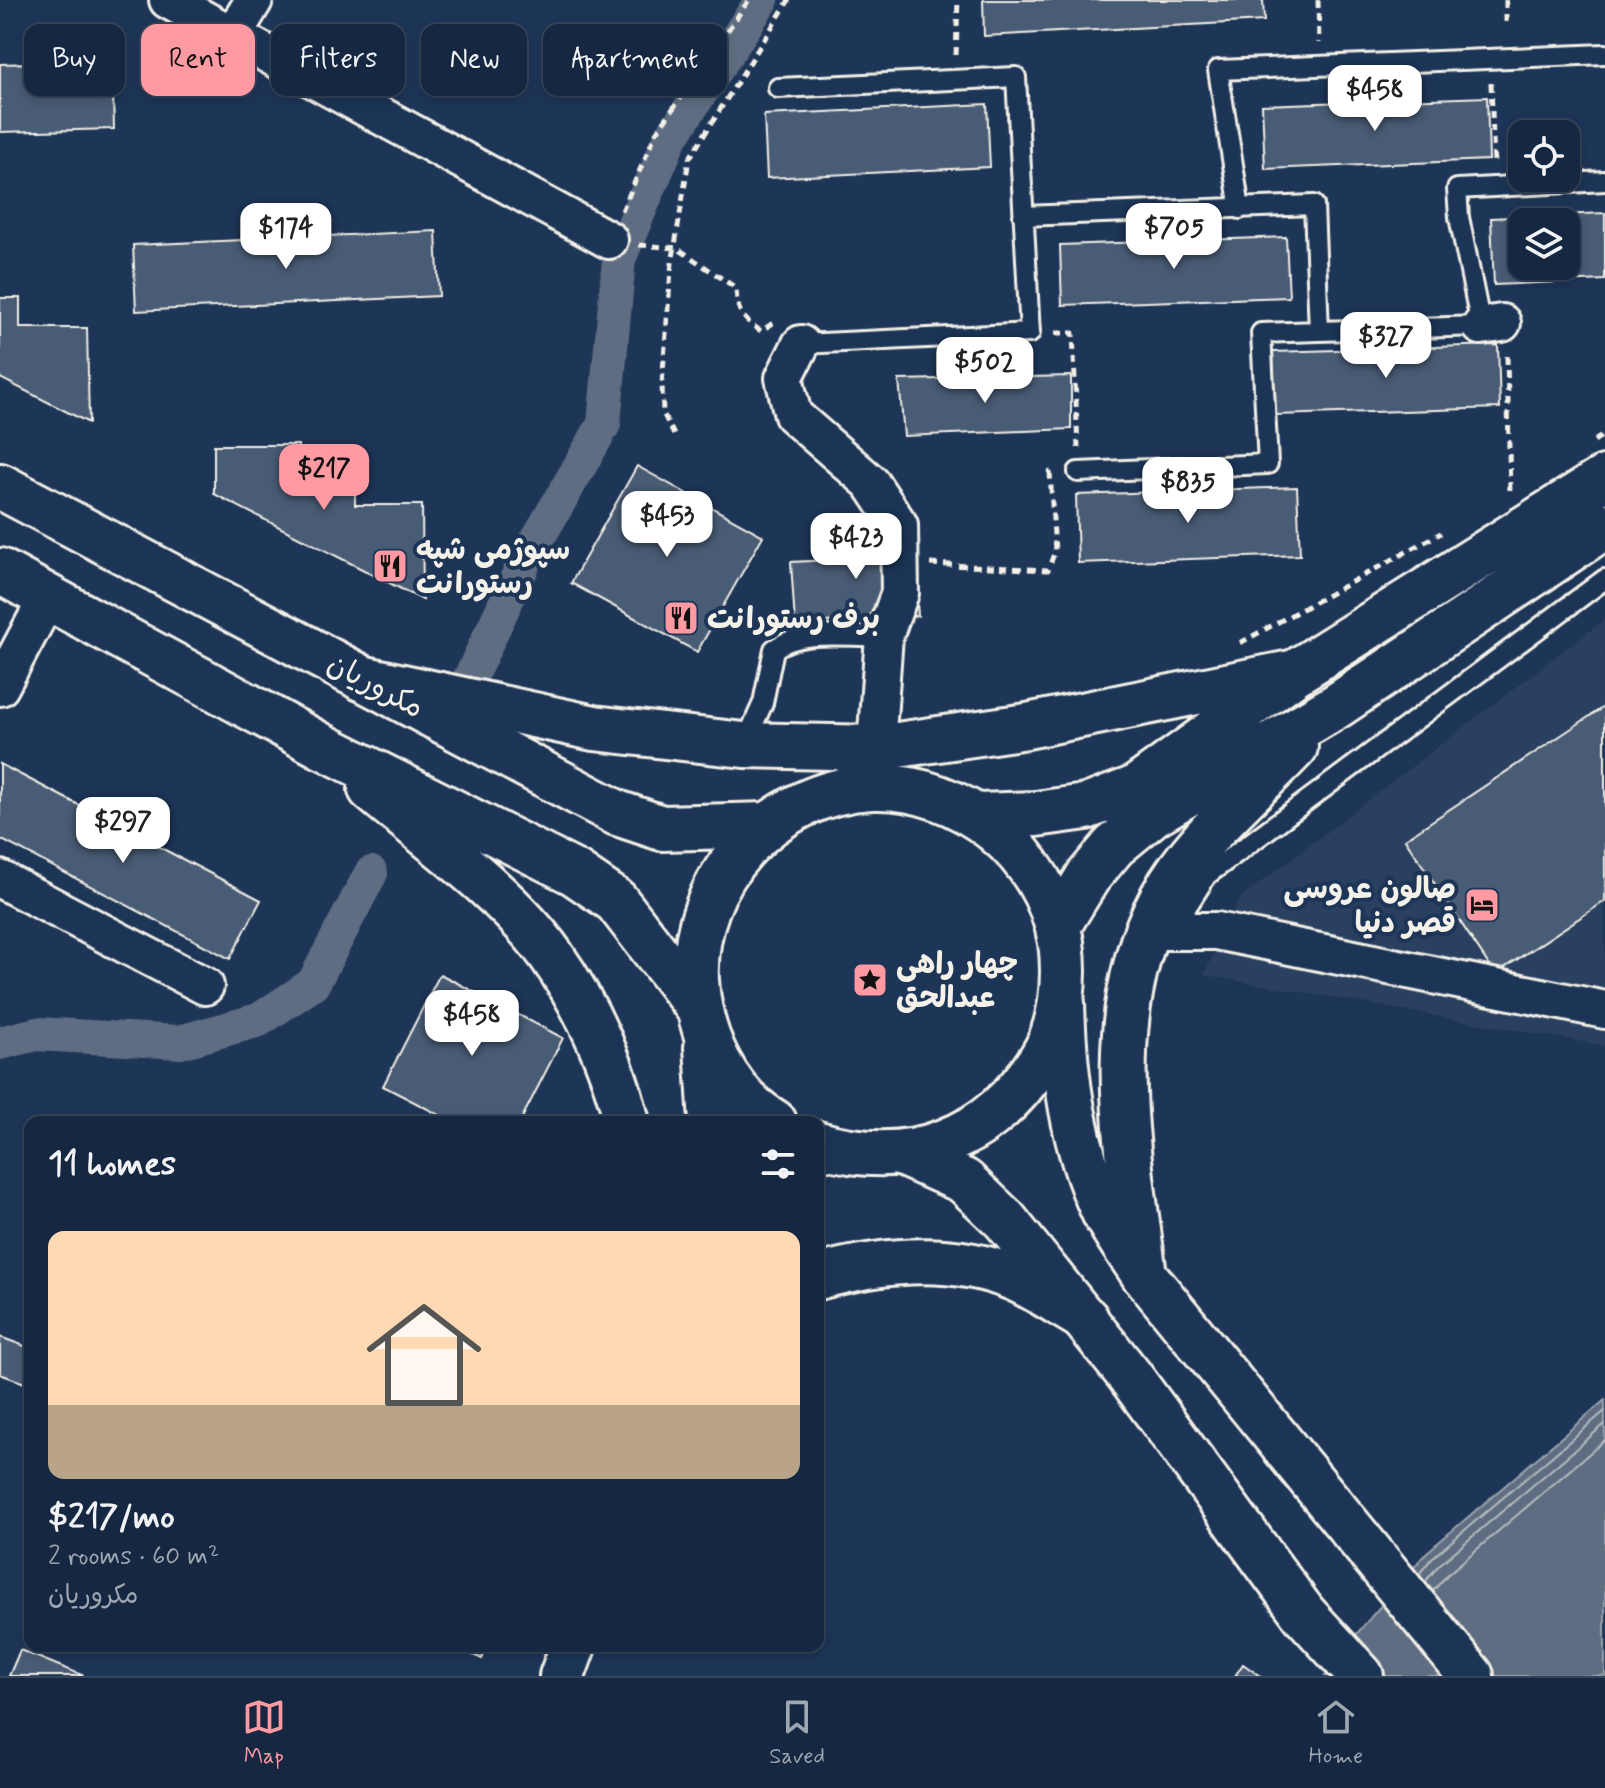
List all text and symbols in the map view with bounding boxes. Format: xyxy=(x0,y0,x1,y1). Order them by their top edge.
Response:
chip: Buy xyxy=(24,24,125,96)
chip: Rent xyxy=(141,24,255,96)
chip: Filters xyxy=(271,24,405,96)
chip: New xyxy=(421,24,527,96)
chip: Apartment xyxy=(543,24,727,96)
pin: $458 xyxy=(1328,65,1422,133)
text: $458 xyxy=(1346,74,1404,108)
map controls xyxy=(1508,120,1580,280)
button: locate xyxy=(1508,120,1580,192)
pin: $174 xyxy=(239,203,333,271)
pin: $705 xyxy=(1127,203,1221,271)
button: layers xyxy=(1508,208,1580,280)
text: $174 xyxy=(258,212,314,246)
text: $705 xyxy=(1144,212,1204,246)
pin: $327 xyxy=(1339,312,1433,380)
text: $327 xyxy=(1358,321,1414,355)
pin: $502 xyxy=(938,337,1032,405)
text: $502 xyxy=(954,346,1016,380)
pin: $217 xyxy=(277,444,371,512)
text: $217 xyxy=(297,453,351,487)
pin: $835 xyxy=(1141,457,1235,525)
text: $835 xyxy=(1160,466,1216,500)
pin: $453 xyxy=(620,491,714,559)
text: $453 xyxy=(640,500,694,534)
pin: $423 xyxy=(809,513,903,581)
text: $423 xyxy=(829,522,883,556)
place label: سپوژمی شپه رستورانت xyxy=(416,531,570,604)
restaurant icon: سپوژمی شپه رستورانت xyxy=(371,547,409,585)
restaurant icon: برف رستورانت xyxy=(662,599,700,637)
place label: برف رستورانت xyxy=(707,600,880,639)
street label: مکروریان xyxy=(320,645,430,728)
pin: $297 xyxy=(76,797,170,865)
text: $297 xyxy=(94,806,152,840)
place label: صالون عروسی قصر دنیا xyxy=(1283,870,1456,943)
hotel icon: صالون عروسی قصر دنیا xyxy=(1463,886,1501,924)
place label: چهار راهی عبدالحق xyxy=(896,945,1018,1018)
place icon: چهار راهی عبدالحق xyxy=(851,961,889,999)
pin: $458 xyxy=(425,990,519,1058)
text: $458 xyxy=(443,999,501,1033)
text: 11 homes xyxy=(48,1142,176,1187)
icon: filters xyxy=(756,1142,800,1186)
icon: home xyxy=(352,1283,496,1427)
text: $217/mo xyxy=(48,1495,175,1540)
text: 2 rooms · 60 m² xyxy=(48,1540,219,1574)
text: مکروریان xyxy=(48,1579,138,1613)
tab: Map xyxy=(242,1695,286,1771)
tab: Saved xyxy=(769,1695,825,1771)
tab: Home xyxy=(1309,1695,1363,1771)

